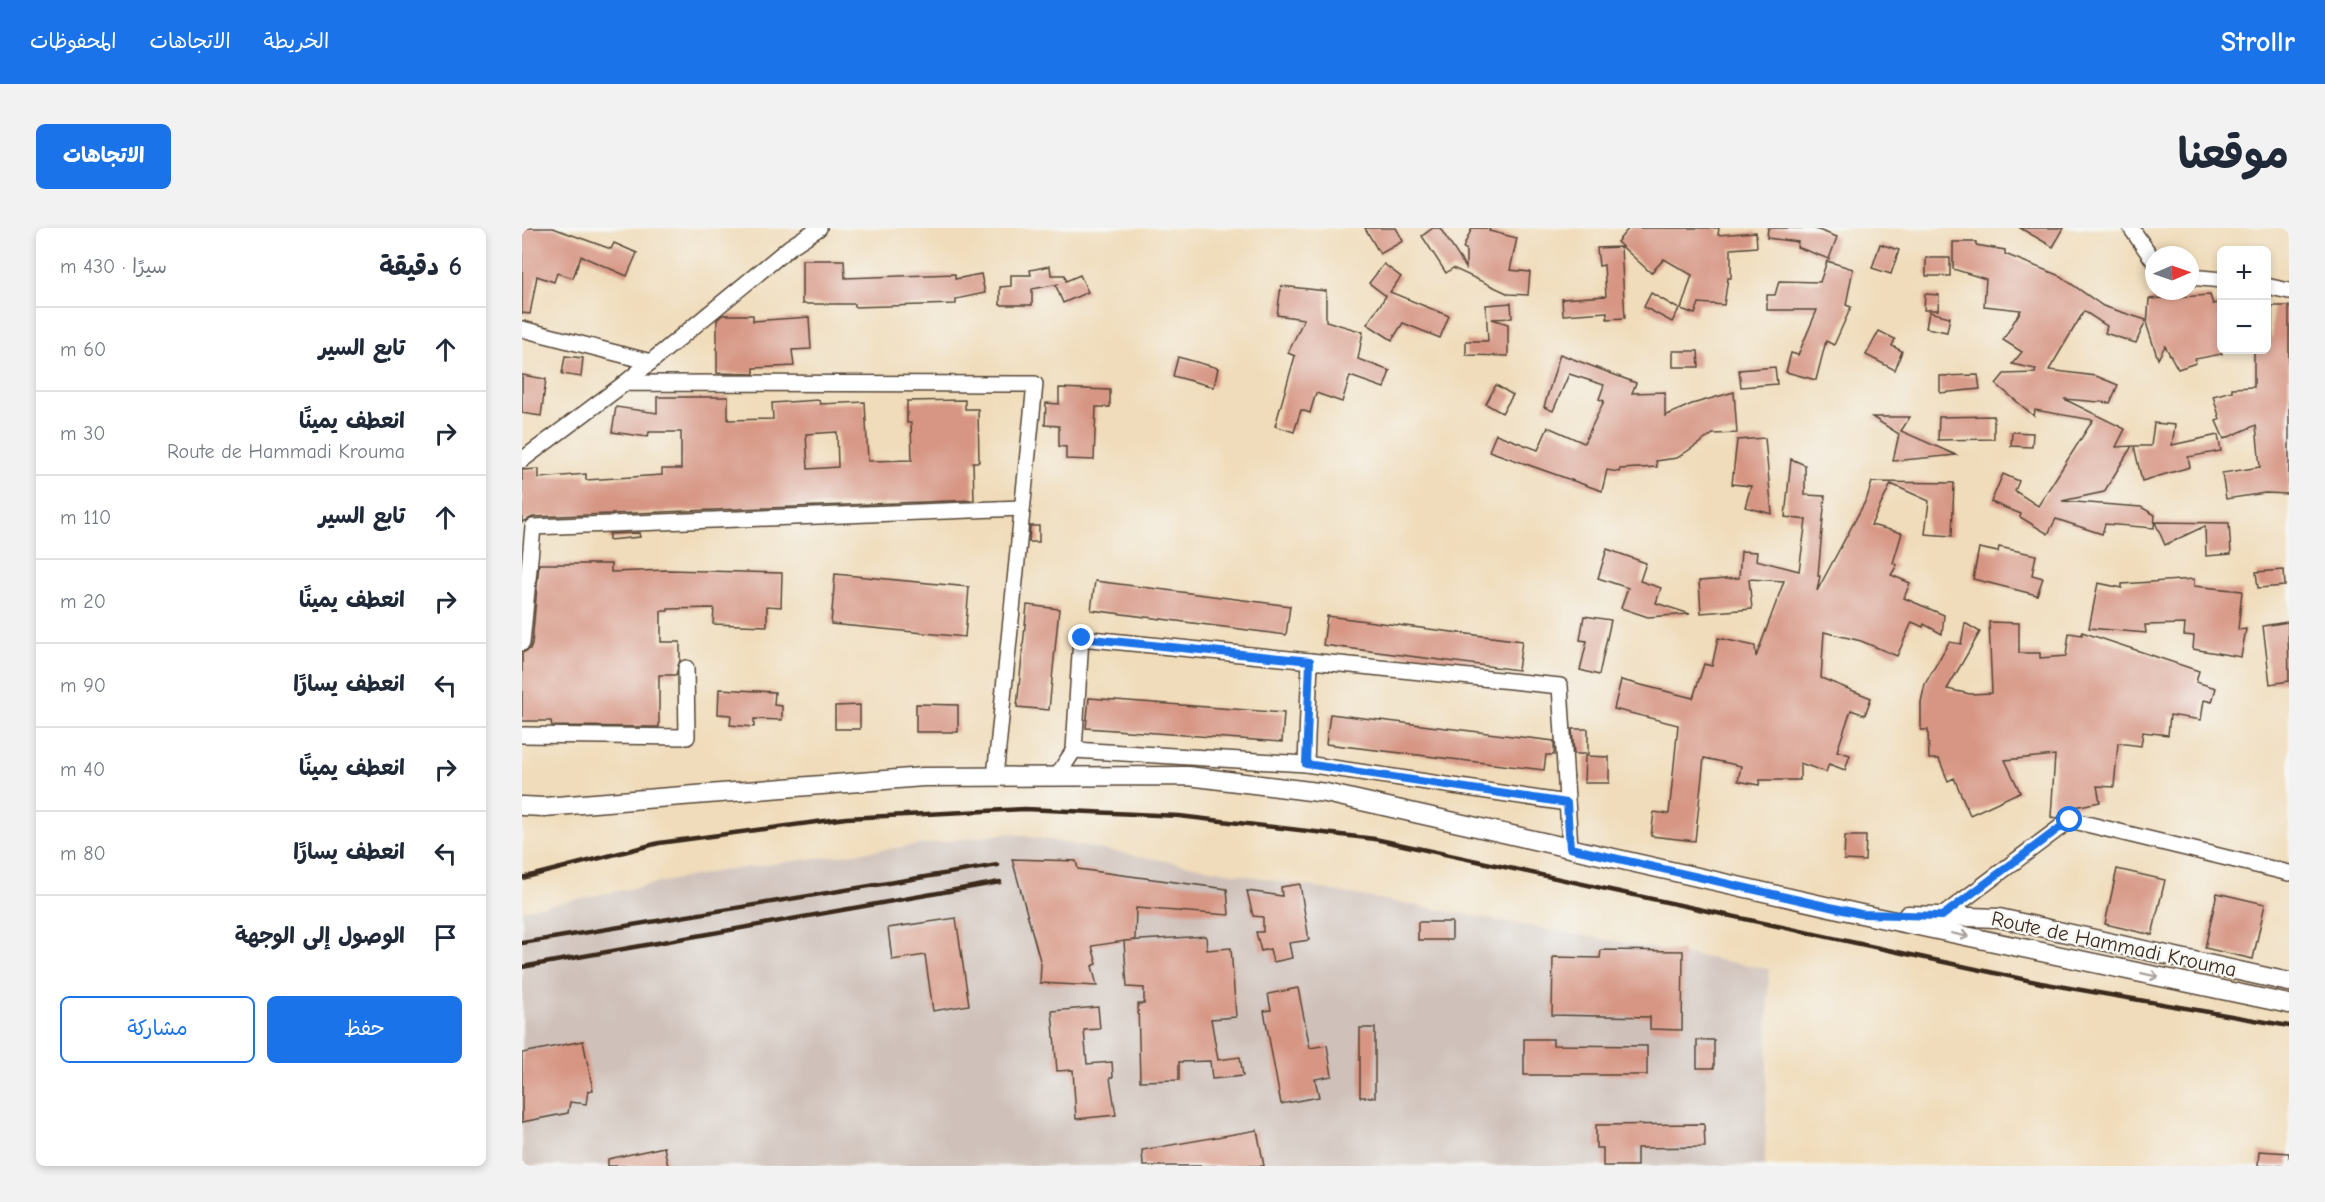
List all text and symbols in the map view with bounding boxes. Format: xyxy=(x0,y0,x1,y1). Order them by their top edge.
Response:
text: Strollr xyxy=(2221,26,2295,58)
text: المحفوظات xyxy=(30,29,116,53)
text: الاتجاهات xyxy=(149,29,231,53)
text: الخريطة xyxy=(264,29,329,53)
button: الاتجاهات xyxy=(36,124,171,189)
text: موقعنا xyxy=(2178,130,2289,179)
north arrow xyxy=(2145,246,2199,300)
map controls xyxy=(2217,246,2271,354)
button: + xyxy=(2217,246,2271,300)
text: 6 دقيقة xyxy=(379,252,462,282)
text: سيرًا · 430 m xyxy=(60,255,167,278)
button: − xyxy=(2217,300,2271,354)
icon: ahead xyxy=(429,333,462,366)
text: تابع السير xyxy=(319,335,405,361)
text: 60 m xyxy=(60,338,106,361)
text: انعطف يمينًا xyxy=(299,408,405,434)
icon: right xyxy=(429,417,462,450)
text: 30 m xyxy=(60,422,106,445)
text: Route de Hammadi Krouma xyxy=(167,440,405,463)
icon: ahead xyxy=(429,501,462,534)
text: تابع السير xyxy=(319,503,405,529)
text: 110 m xyxy=(60,506,111,529)
icon: right xyxy=(429,585,462,618)
text: انعطف يمينًا xyxy=(299,587,405,613)
text: 20 m xyxy=(60,590,106,613)
route end xyxy=(1068,624,1094,650)
icon: left xyxy=(429,669,462,702)
text: انعطف يسارًا xyxy=(293,671,405,697)
text: 90 m xyxy=(60,674,106,697)
icon: right xyxy=(429,753,462,786)
text: انعطف يمينًا xyxy=(299,755,405,781)
text: 40 m xyxy=(60,758,105,781)
route start xyxy=(2056,806,2082,832)
icon: left xyxy=(429,837,462,870)
text: انعطف يسارًا xyxy=(293,839,405,865)
text: 80 m xyxy=(60,842,106,865)
street label: Route de Hammadi Krouma xyxy=(1989,906,2239,982)
icon: arrive xyxy=(429,921,462,954)
text: الوصول إلى الوجهة xyxy=(235,923,405,949)
one-way arrow xyxy=(1950,929,1969,941)
one-way arrow xyxy=(2141,969,2160,981)
button: مشاركة xyxy=(60,996,255,1063)
button: حفظ xyxy=(267,996,462,1063)

